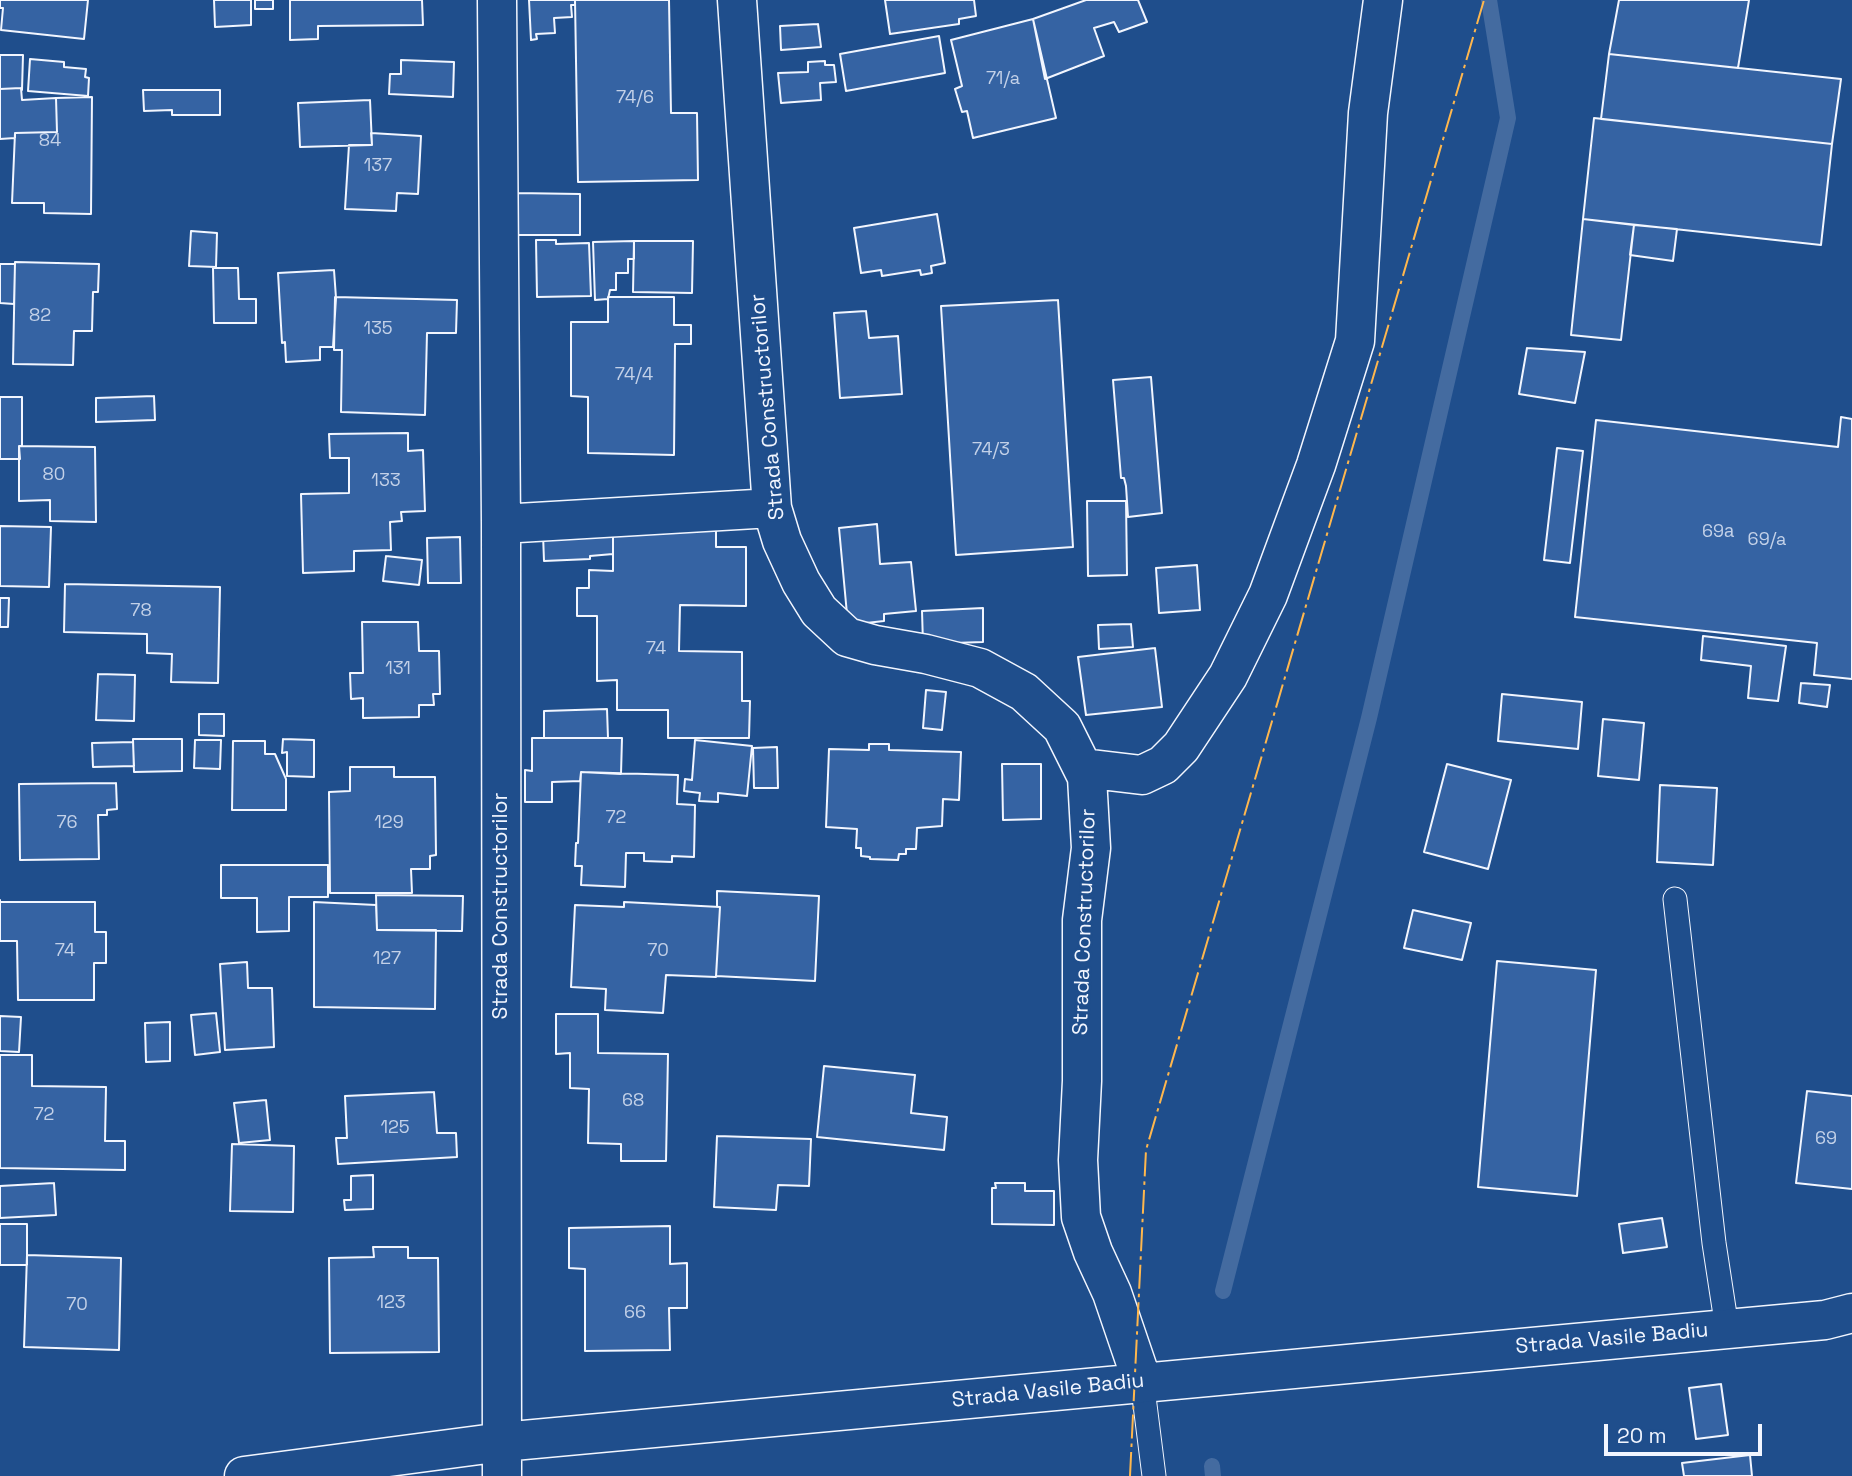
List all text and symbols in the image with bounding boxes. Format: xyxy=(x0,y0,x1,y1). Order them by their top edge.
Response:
house number: 71/a xyxy=(986,68,1020,90)
house number: 74/6 xyxy=(616,87,654,109)
house number: 84 xyxy=(39,130,61,152)
house number: 137 xyxy=(364,155,392,177)
street label: Strada Constructorilor xyxy=(746,293,790,521)
house number: 82 xyxy=(29,305,51,327)
house number: 135 xyxy=(363,318,393,340)
house number: 74/4 xyxy=(615,364,653,386)
house number: 74/3 xyxy=(972,439,1010,461)
house number: 80 xyxy=(43,464,65,486)
house number: 133 xyxy=(371,470,401,492)
house number: 69а xyxy=(1702,521,1734,543)
house number: 69/a xyxy=(1748,529,1786,551)
house number: 78 xyxy=(130,600,152,622)
house number: 74 xyxy=(646,638,666,660)
house number: 131 xyxy=(385,658,411,680)
street label: Strada Constructorilor xyxy=(488,793,514,1019)
house number: 72 xyxy=(606,807,626,829)
street label: Strada Constructorilor xyxy=(1068,808,1102,1036)
house number: 76 xyxy=(56,812,78,834)
house number: 129 xyxy=(374,812,404,834)
house number: 74 xyxy=(55,940,75,962)
house number: 70 xyxy=(647,940,669,962)
house number: 127 xyxy=(373,948,401,970)
house number: 68 xyxy=(622,1090,644,1112)
house number: 72 xyxy=(34,1104,54,1126)
house number: 125 xyxy=(380,1117,410,1139)
house number: 69 xyxy=(1815,1128,1837,1150)
house number: 123 xyxy=(376,1292,406,1314)
house number: 70 xyxy=(66,1294,88,1316)
house number: 66 xyxy=(624,1302,646,1324)
street label: Strada Vasile Badiu xyxy=(1515,1318,1709,1360)
street label: Strada Vasile Badiu xyxy=(950,1368,1146,1414)
scale bar xyxy=(1607,1410,1764,1454)
text: 20 m xyxy=(1617,1422,1667,1449)

